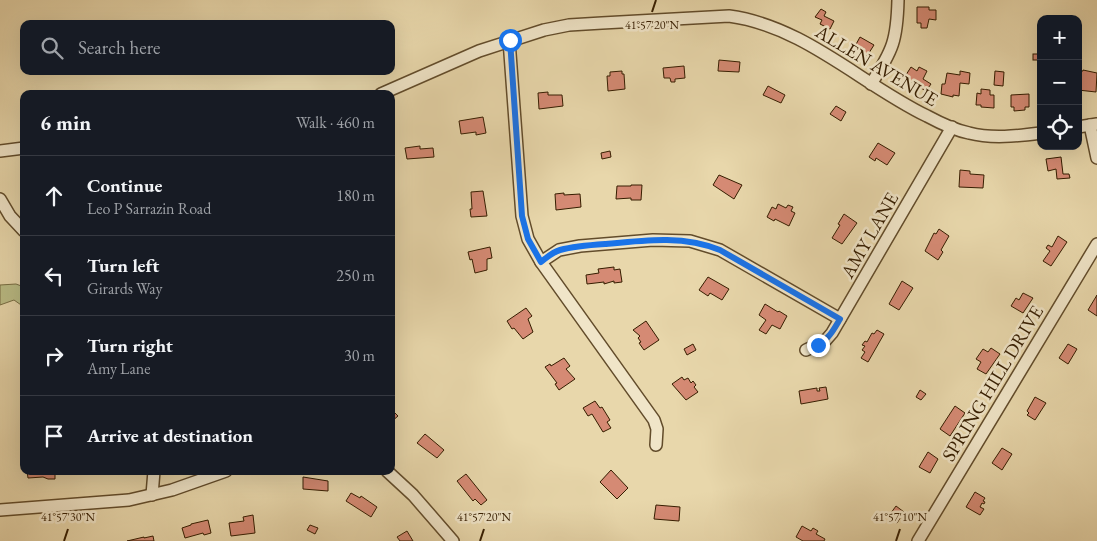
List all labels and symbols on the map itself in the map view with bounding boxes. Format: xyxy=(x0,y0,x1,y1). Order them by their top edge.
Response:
text: 41°57'20"N xyxy=(625,17,679,33)
street label: ALLEN AVENUE xyxy=(810,18,943,112)
route start xyxy=(499,29,522,52)
street label: AMY LANE xyxy=(834,188,904,284)
street label: SPRING HILL DRIVE xyxy=(936,300,1049,466)
route end xyxy=(807,334,830,357)
text: 41°57'30"N xyxy=(41,509,95,525)
text: 41°57'20"N xyxy=(457,509,511,525)
text: 41°57'10"N xyxy=(873,509,927,525)

